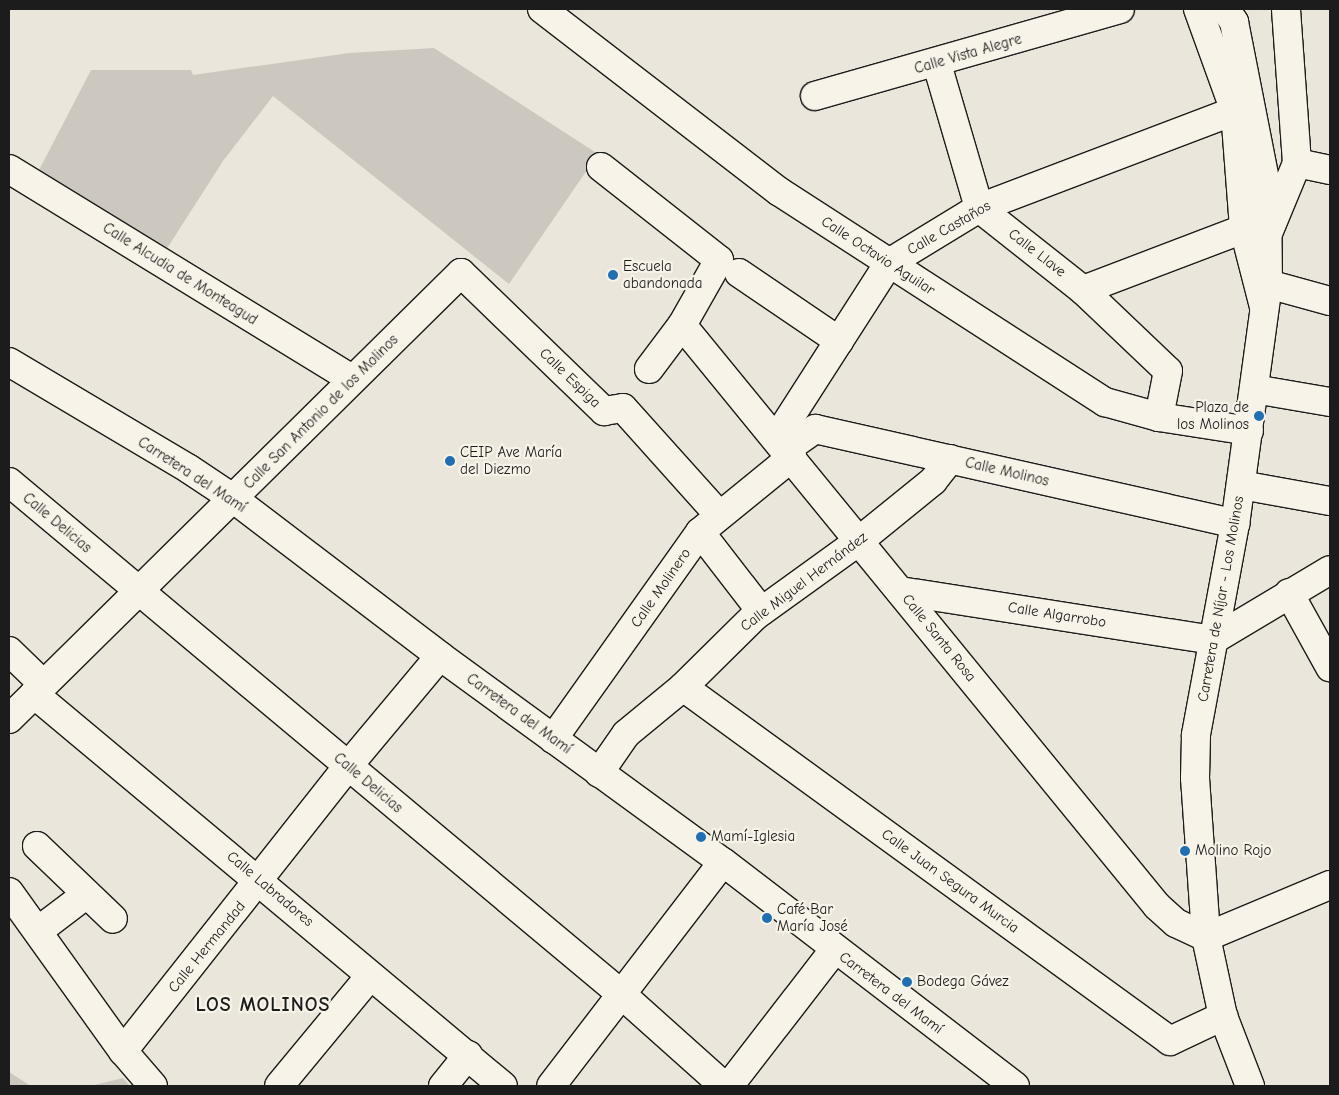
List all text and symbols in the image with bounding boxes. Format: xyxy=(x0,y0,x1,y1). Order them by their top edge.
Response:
street label: Calle Vista Alegre xyxy=(912,30,1024,78)
street label: Calle Castaños xyxy=(904,197,994,259)
street label: Calle Octavio Aguilar xyxy=(818,213,938,299)
street label: Calle Alcudia de Monteagud xyxy=(99,219,261,329)
street label: Calle Llave xyxy=(1005,225,1069,281)
place label: Escuela abandonada xyxy=(623,257,702,292)
marker: Escuela abandonada xyxy=(607,269,619,281)
street label: Calle San Antonio de los Molinos xyxy=(240,331,402,493)
street label: Calle Espiga xyxy=(536,344,604,412)
place label: Plaza de los Molinos xyxy=(1177,398,1249,433)
marker: Plaza de los Molinos xyxy=(1253,410,1265,422)
street label: Carretera del Mamí xyxy=(134,433,250,517)
place label: CEIP Ave María del Diezmo xyxy=(460,443,562,478)
street label: Calle Molinos xyxy=(963,454,1051,490)
marker: CEIP Ave María del Diezmo xyxy=(444,455,456,467)
street label: Calle Delicias xyxy=(19,489,95,557)
street label: Carretera de Níjar - Los Molinos xyxy=(1194,495,1248,703)
street label: Calle Miguel Hernández xyxy=(737,528,871,636)
street label: Calle Molinero xyxy=(627,545,695,631)
street label: Calle Santa Rosa xyxy=(898,591,980,685)
street label: Calle Algarrobo xyxy=(1007,598,1107,632)
street label: Carretera del Mamí xyxy=(463,670,575,758)
street label: Calle Delicias xyxy=(330,749,406,817)
street label: Calle Juan Segura Murcia xyxy=(878,825,1022,937)
place label: Mamí-Iglesia xyxy=(711,828,795,846)
marker: Mamí-Iglesia xyxy=(695,831,707,843)
place label: Molino Rojo xyxy=(1195,842,1272,860)
marker: Molino Rojo xyxy=(1179,845,1191,857)
street label: Calle Labradores xyxy=(223,847,317,931)
street label: Calle Hermandad xyxy=(165,898,249,996)
place label: Café Bar María José xyxy=(777,900,848,935)
marker: Café Bar María José xyxy=(761,912,773,924)
street label: Carretera del Mamí xyxy=(835,948,947,1038)
place label: Bodega Gávez xyxy=(917,973,1009,991)
marker: Bodega Gávez xyxy=(901,976,913,988)
district label: LOS MOLINOS xyxy=(194,992,332,1016)

